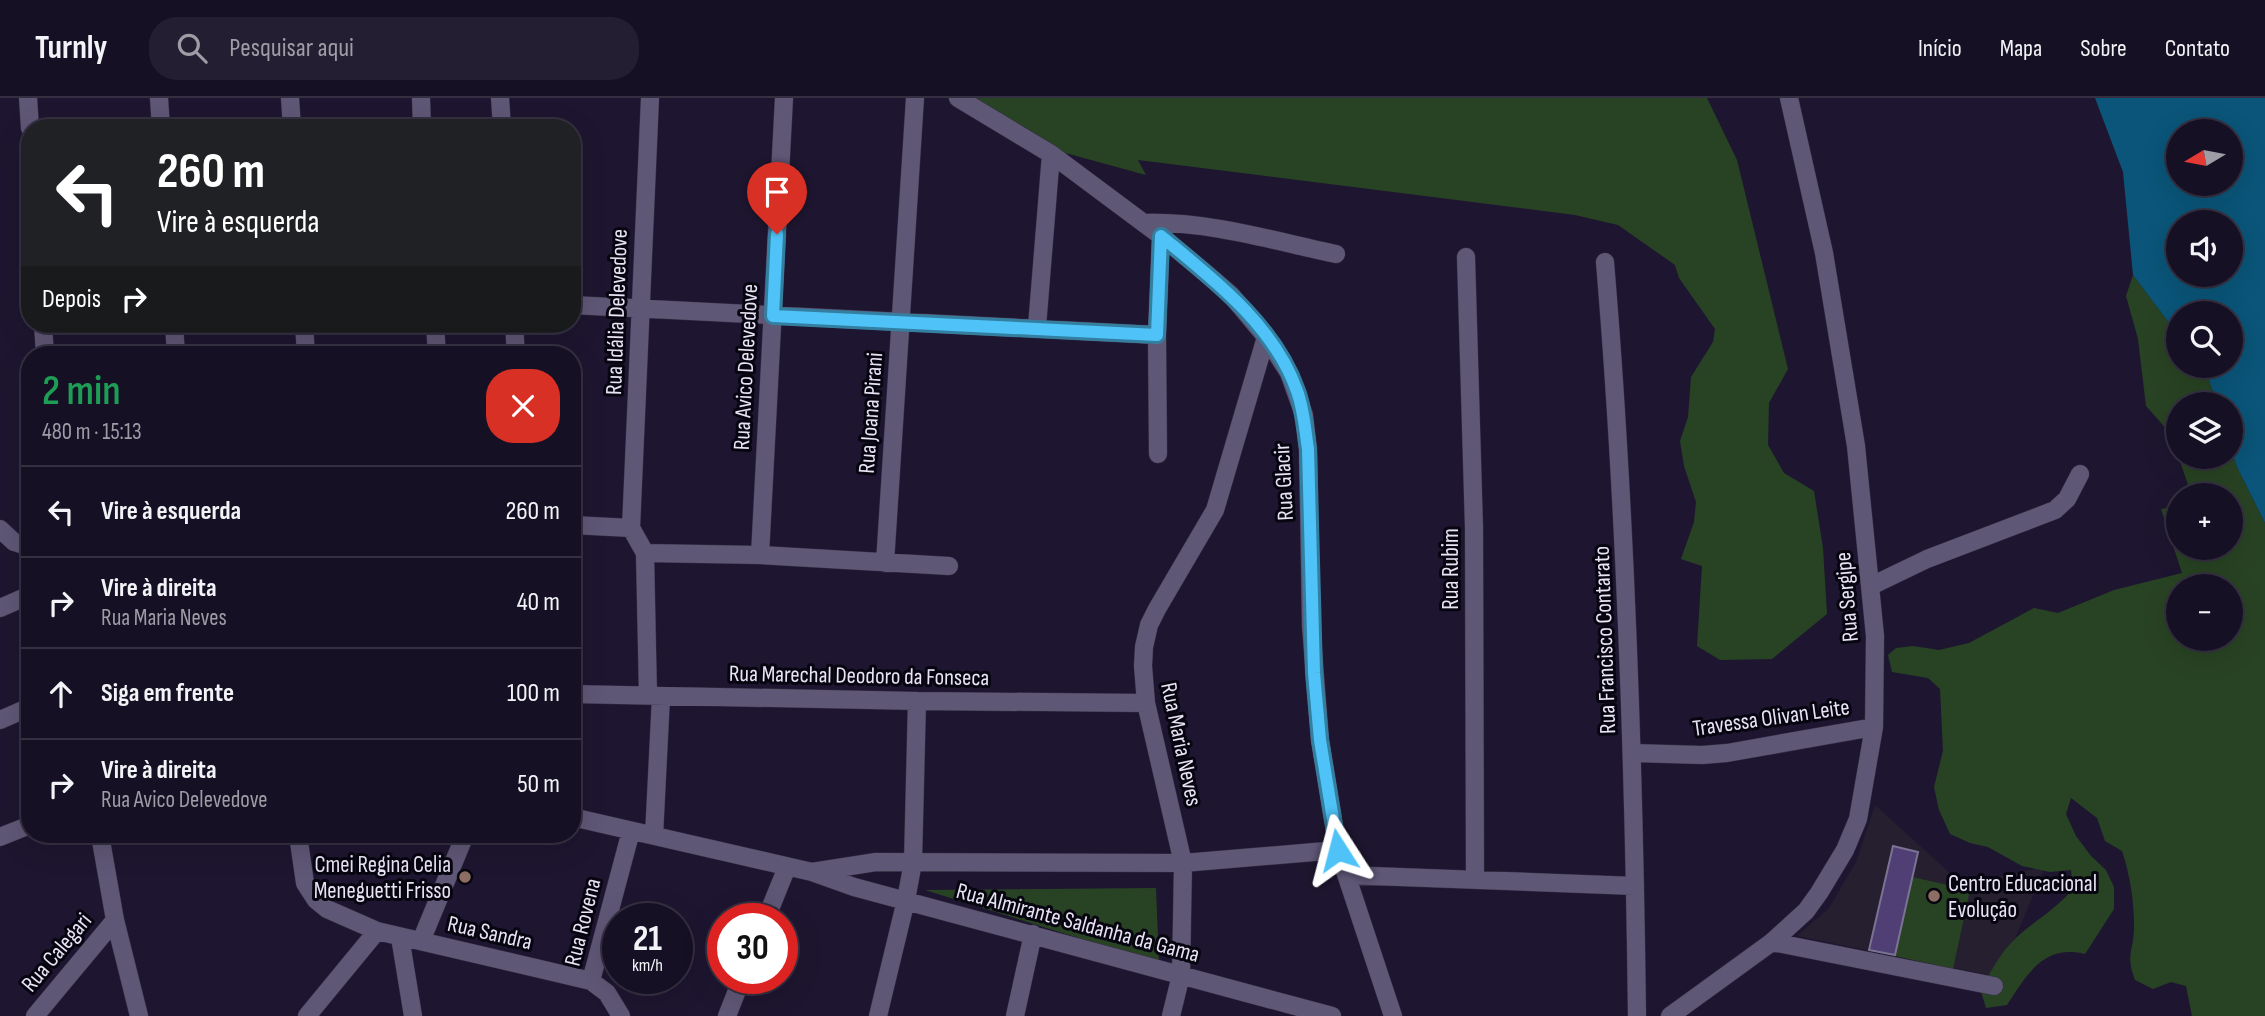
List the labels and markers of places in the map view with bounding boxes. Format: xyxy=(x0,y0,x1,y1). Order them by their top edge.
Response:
pin xyxy=(747,162,807,234)
place label: Cmei Regina Celia Meneguetti Frisso xyxy=(314,851,451,905)
marker: Cmei Regina Celia Meneguetti Frisso xyxy=(457,869,473,885)
place label: Centro Educacional Evolução xyxy=(1948,870,2097,924)
marker: Centro Educacional Evolução xyxy=(1926,888,1942,904)

